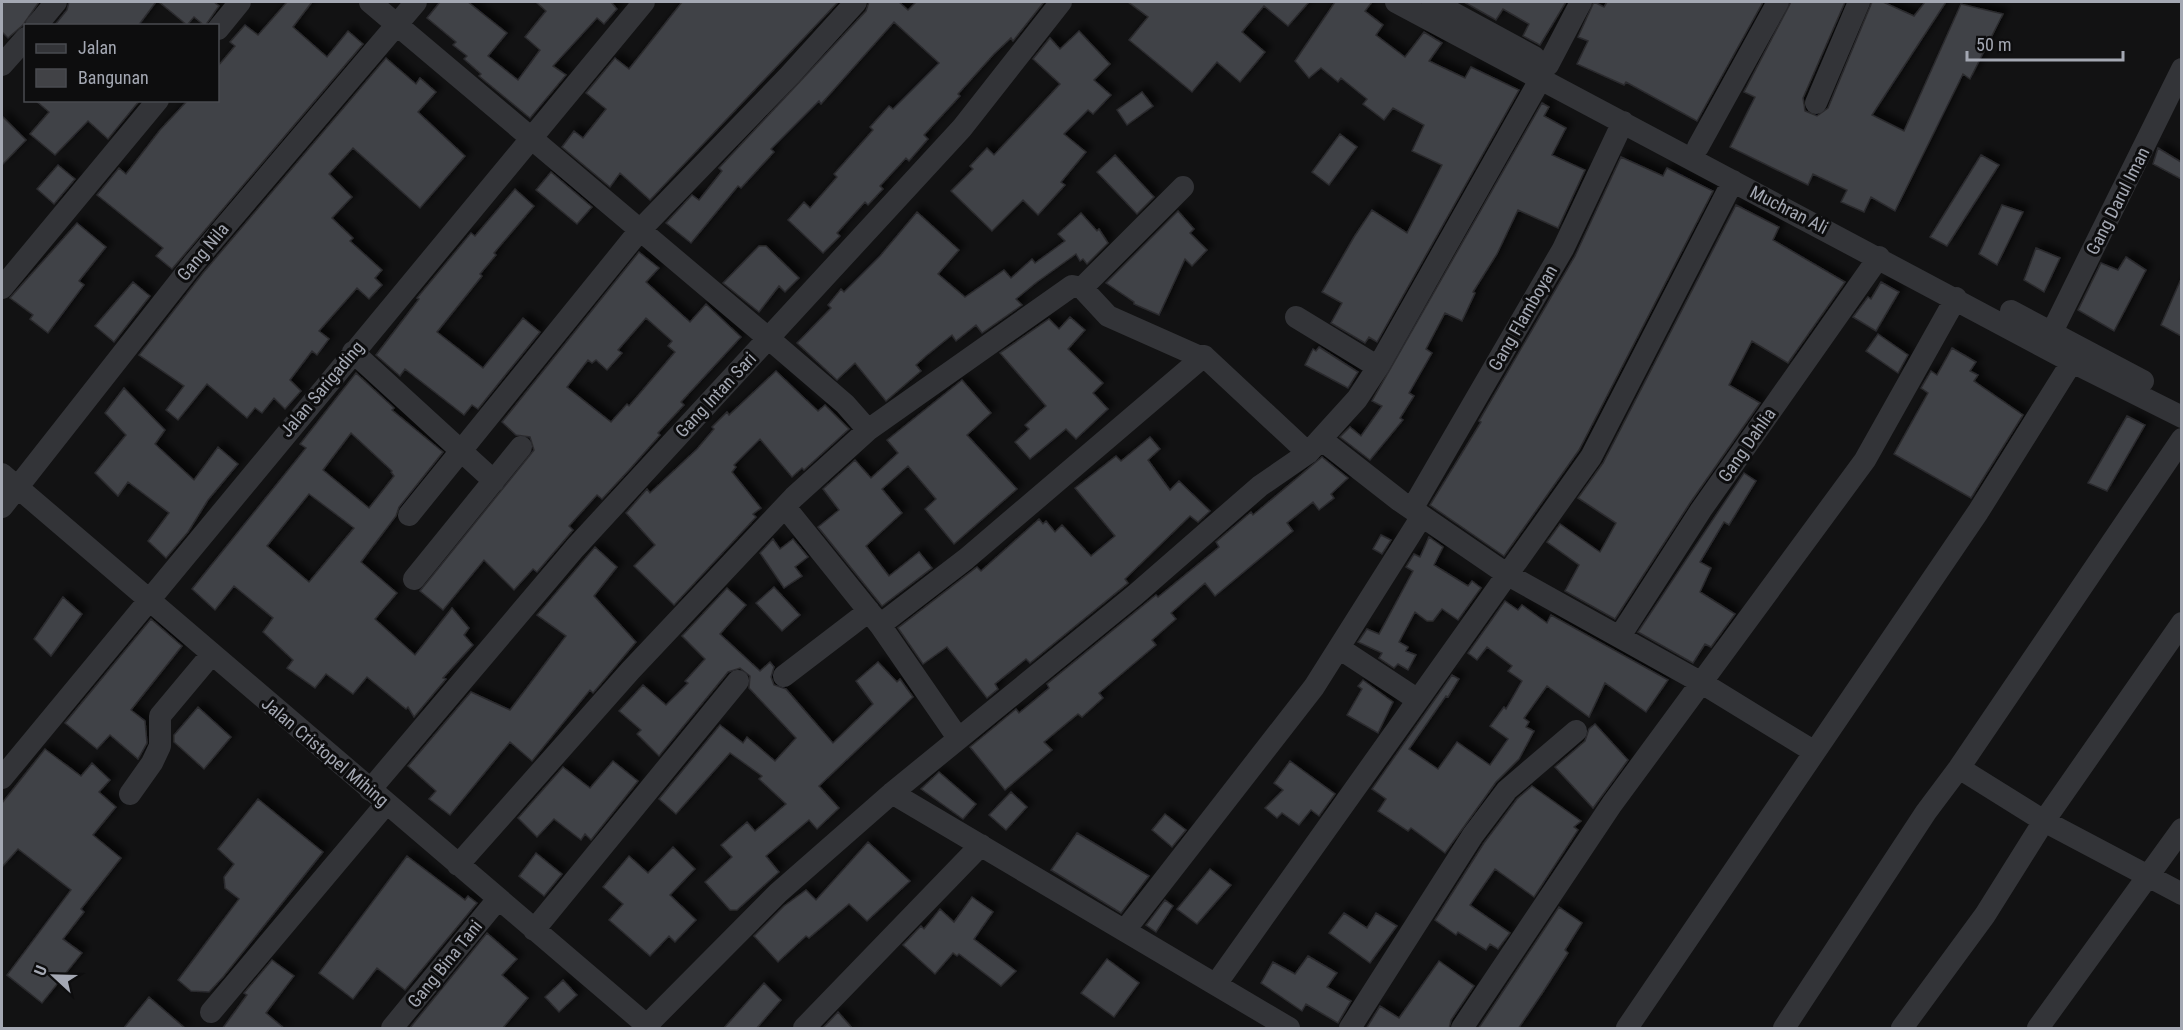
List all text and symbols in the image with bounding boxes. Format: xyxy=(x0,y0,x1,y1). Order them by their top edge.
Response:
legend xyxy=(24,24,219,102)
scale bar xyxy=(1967,24,2123,62)
text: 50 m xyxy=(1976,34,2011,55)
text: Jalan xyxy=(78,37,117,58)
text: Bangunan xyxy=(78,67,149,88)
street label: Gang Darul Iman xyxy=(2081,144,2154,258)
street label: Muchran Ali xyxy=(1747,181,1832,238)
street label: Gang Nila xyxy=(172,218,233,285)
street label: Gang Flamboyan xyxy=(1484,261,1561,374)
street label: Jalan Sarigading xyxy=(275,336,368,441)
street label: Gang Intan Sari xyxy=(671,348,760,442)
street label: Gang Dahlia xyxy=(1713,404,1780,486)
street label: Jalan Cristopel Mihing xyxy=(258,693,393,811)
street label: Gang Bina Tani xyxy=(403,916,486,1011)
north arrow xyxy=(24,946,84,1006)
text: U xyxy=(30,963,51,978)

